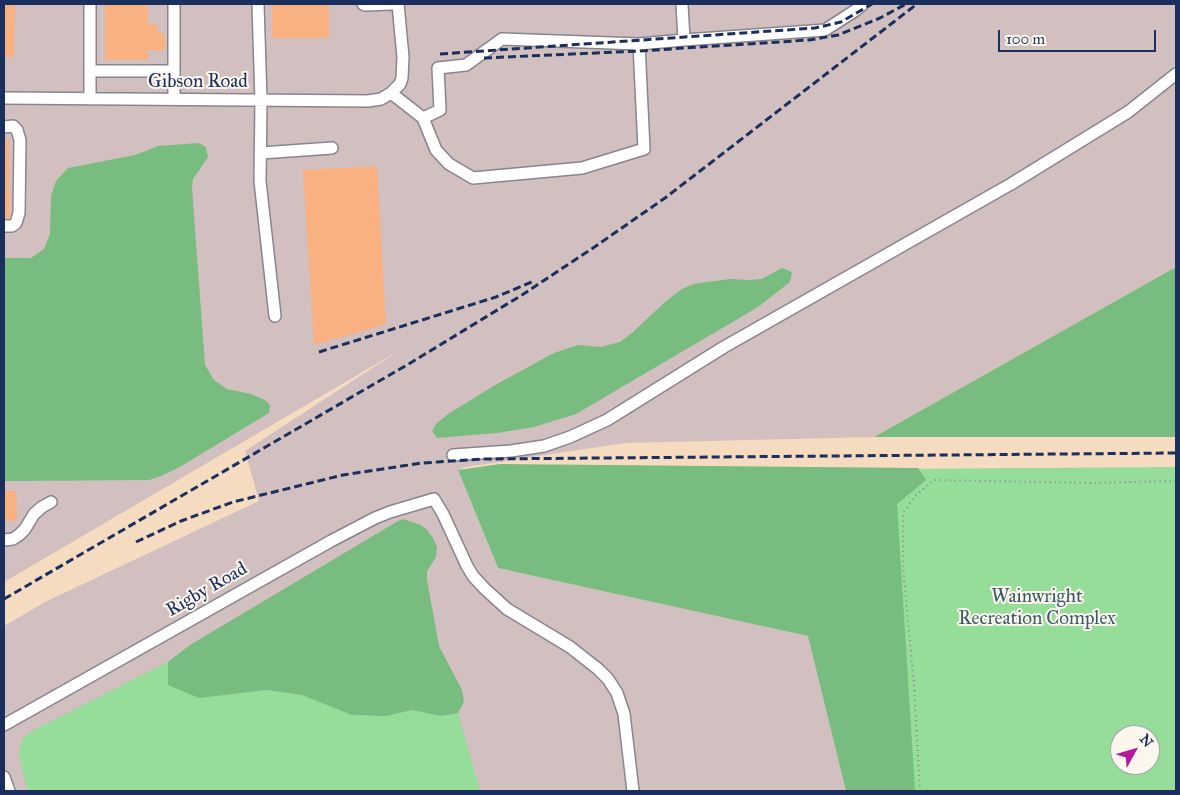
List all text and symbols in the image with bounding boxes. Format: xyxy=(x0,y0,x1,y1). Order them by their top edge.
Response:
scale bar xyxy=(1000,20,1158,52)
text: 100 m xyxy=(1006,30,1045,48)
street label: Gibson Road xyxy=(148,71,248,93)
street label: Rigby Road xyxy=(162,558,252,622)
park label: Wainwright Recreation Complex xyxy=(958,586,1116,630)
north arrow xyxy=(1110,725,1160,775)
text: N xyxy=(1136,731,1157,751)

